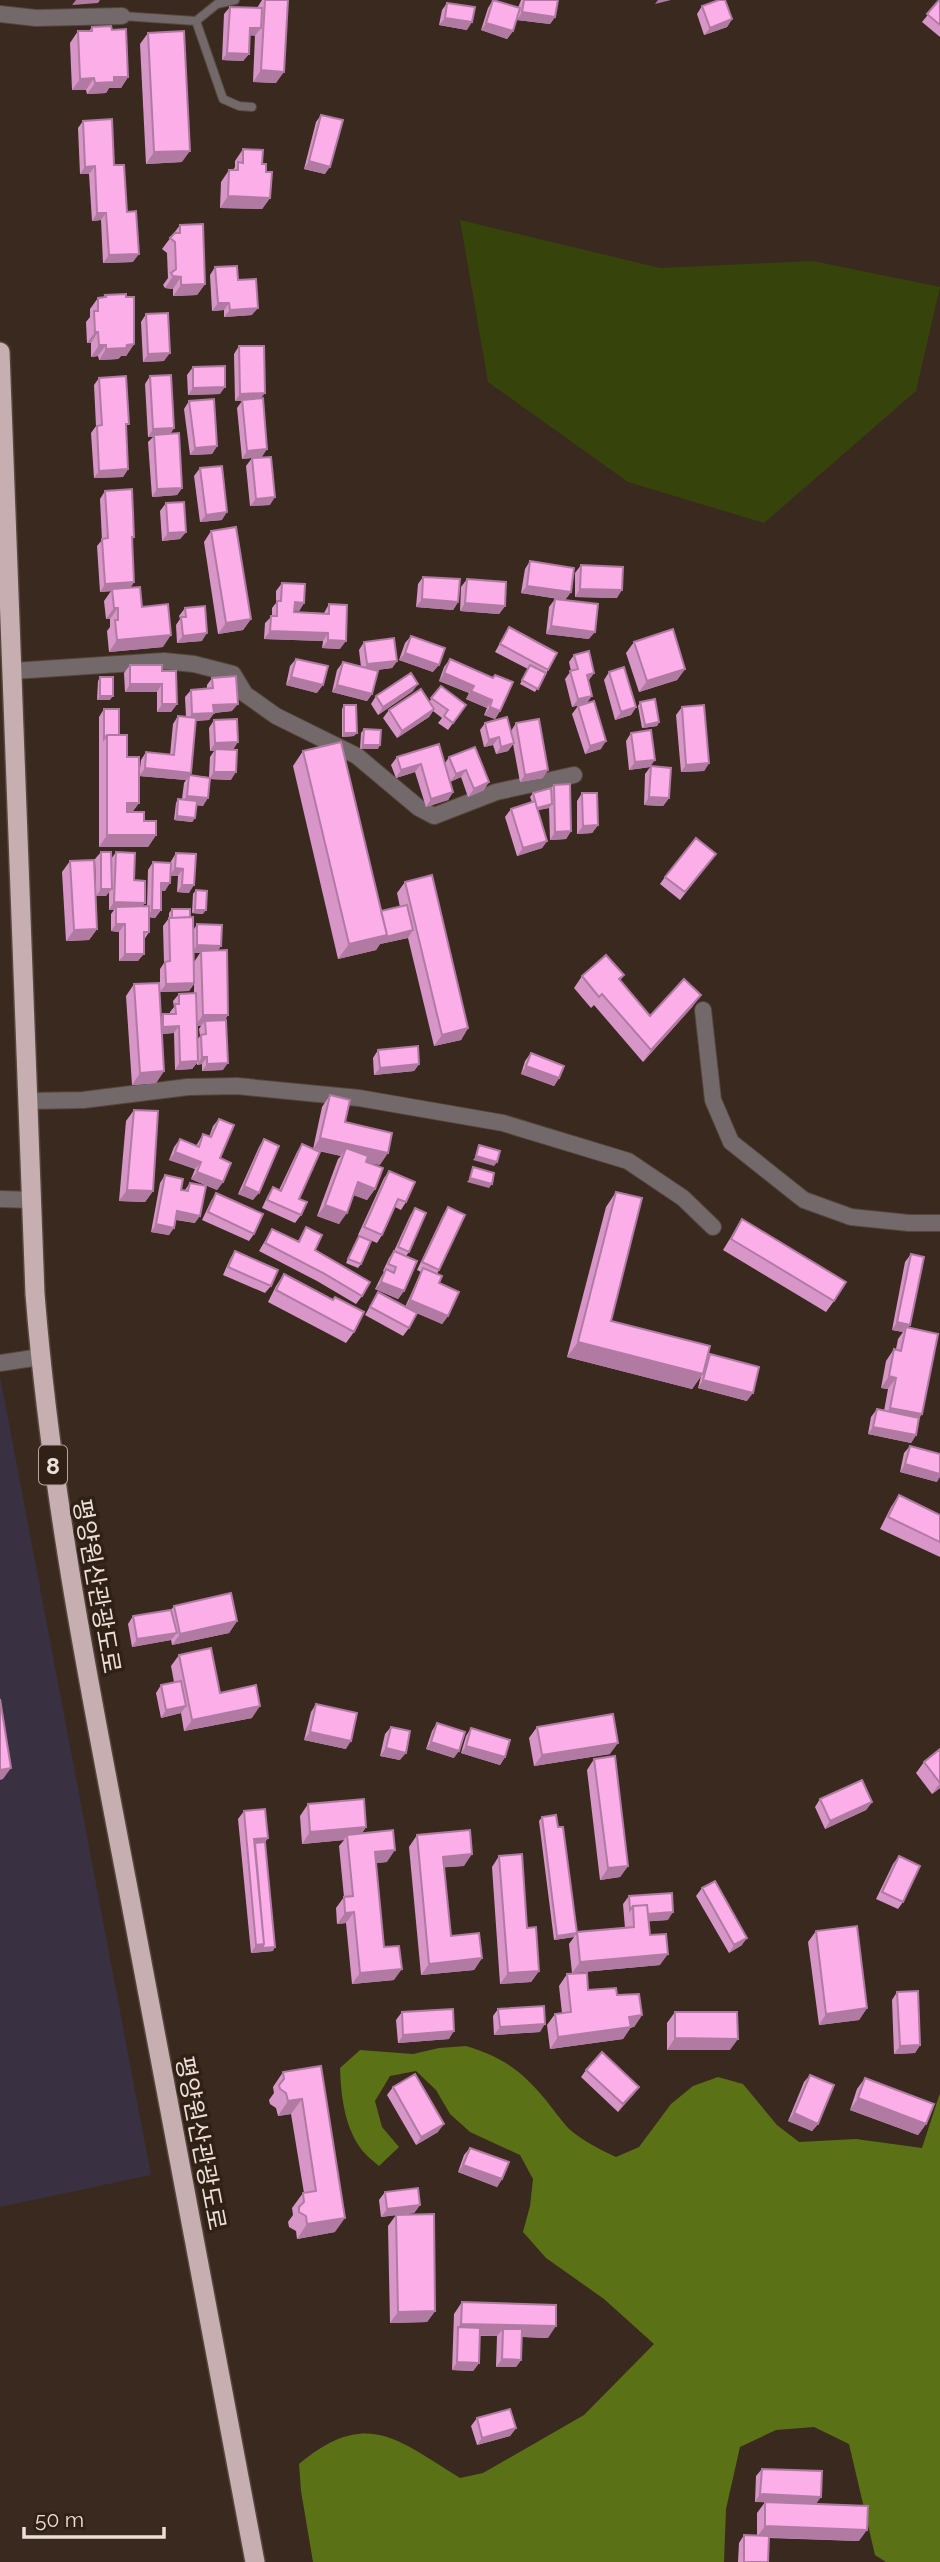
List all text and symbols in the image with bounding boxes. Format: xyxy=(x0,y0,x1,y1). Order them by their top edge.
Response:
road number: 8 xyxy=(39,1446,67,1484)
street label: 평양원산관광도로 xyxy=(67,1497,127,1675)
street label: 평양원산관광도로 xyxy=(170,2054,232,2232)
scale bar xyxy=(24,2496,164,2540)
text: 50 m xyxy=(35,2507,84,2532)

